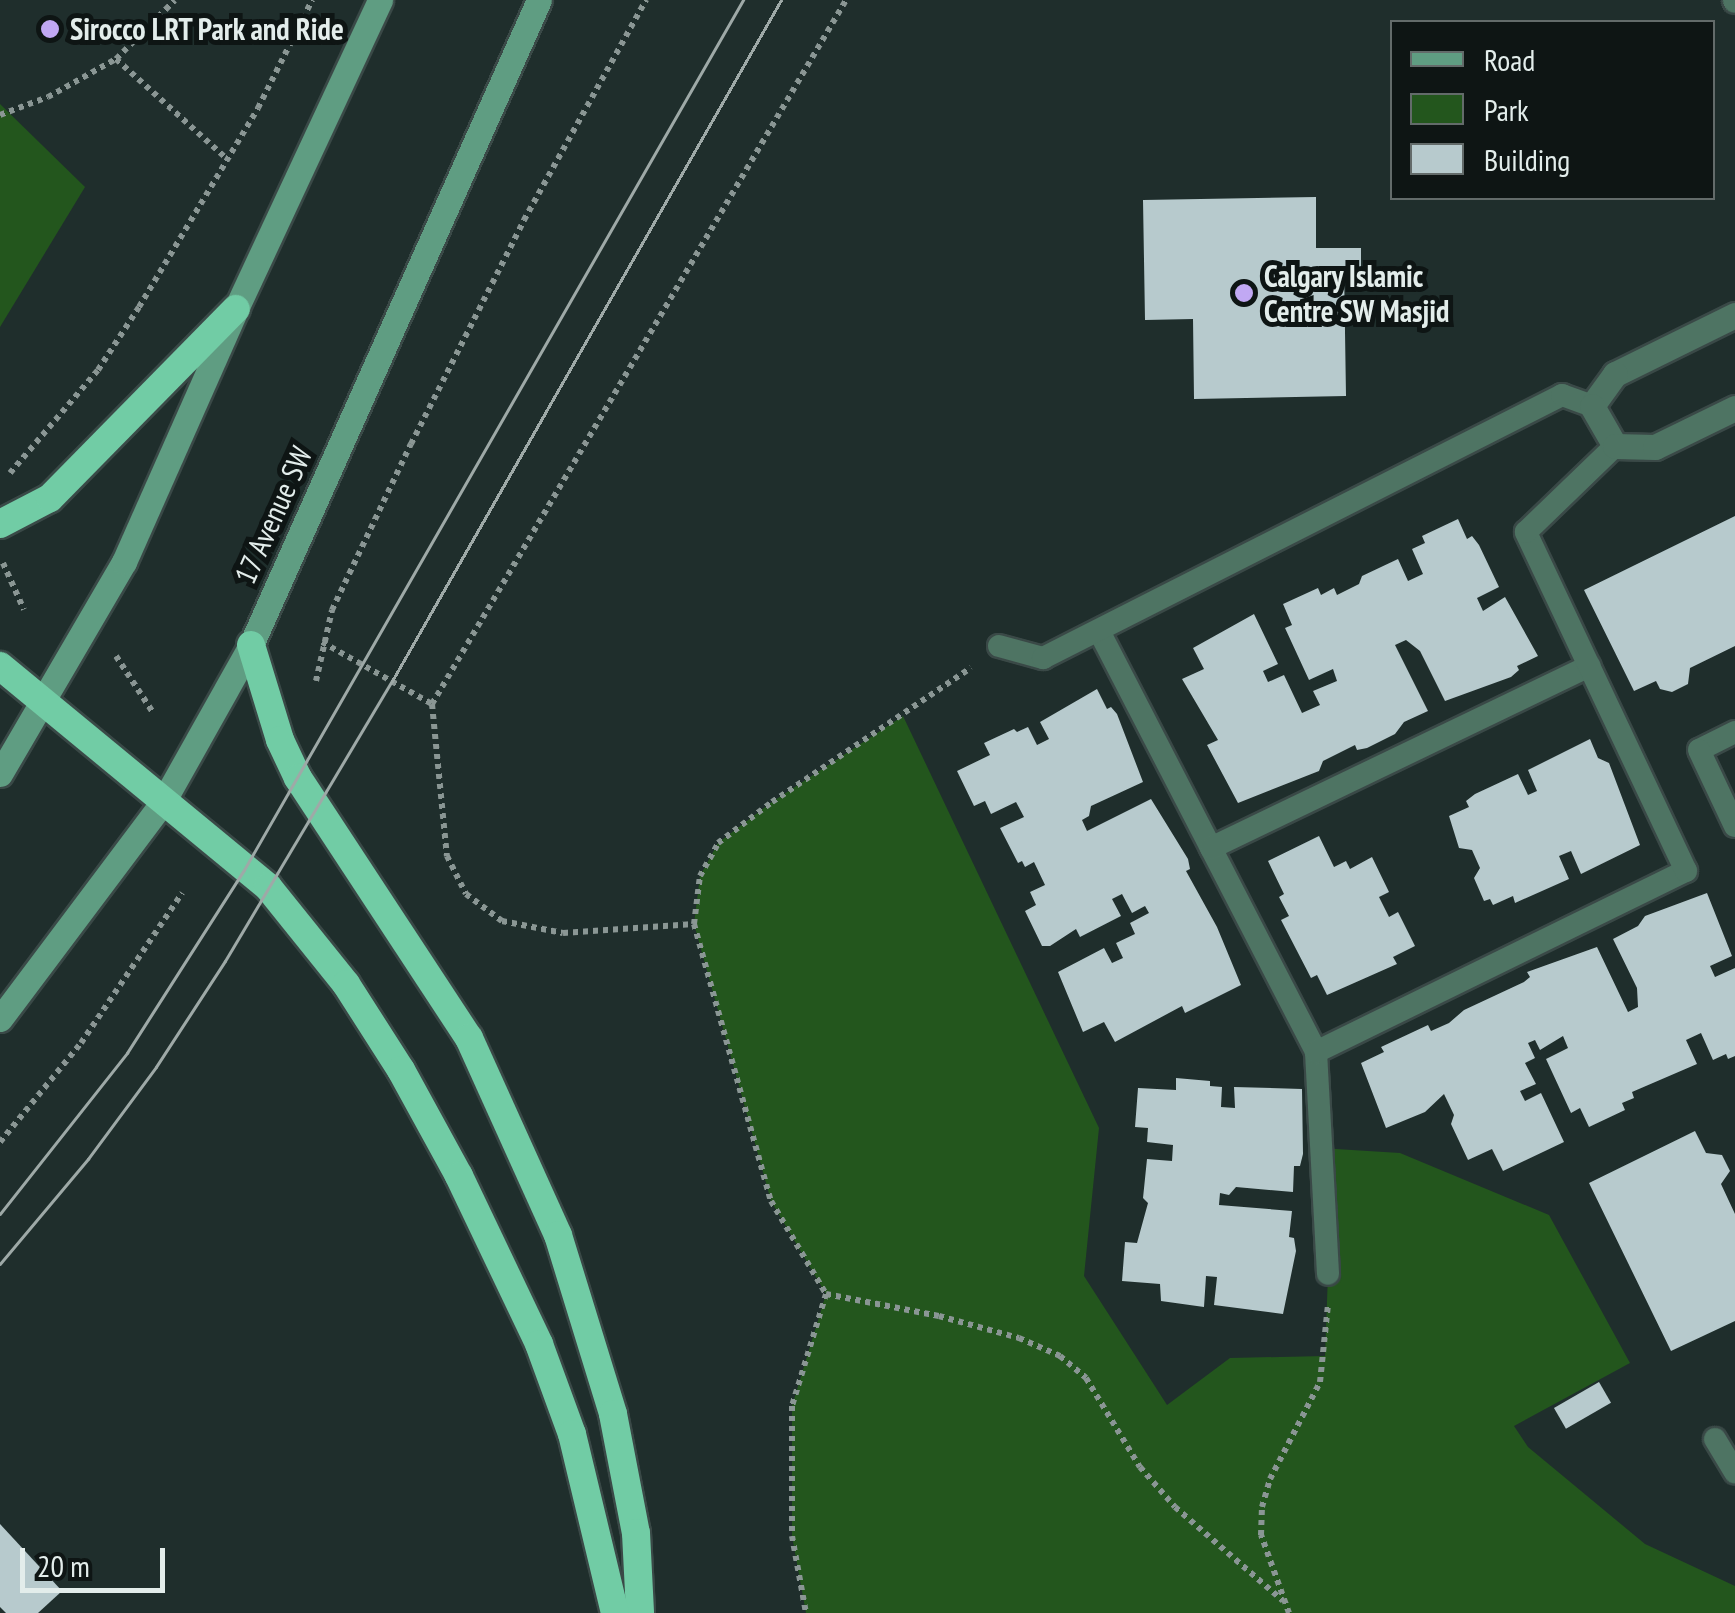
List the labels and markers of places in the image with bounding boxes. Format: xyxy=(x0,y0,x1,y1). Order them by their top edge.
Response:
place label: Sirocco LRT Park and Ride xyxy=(70,11,346,47)
marker: Sirocco LRT Park and Ride xyxy=(39,18,61,40)
place label: Calgary Islamic Centre SW Masjid xyxy=(1264,258,1450,328)
marker: Calgary Islamic Centre SW Masjid xyxy=(1233,282,1255,304)

